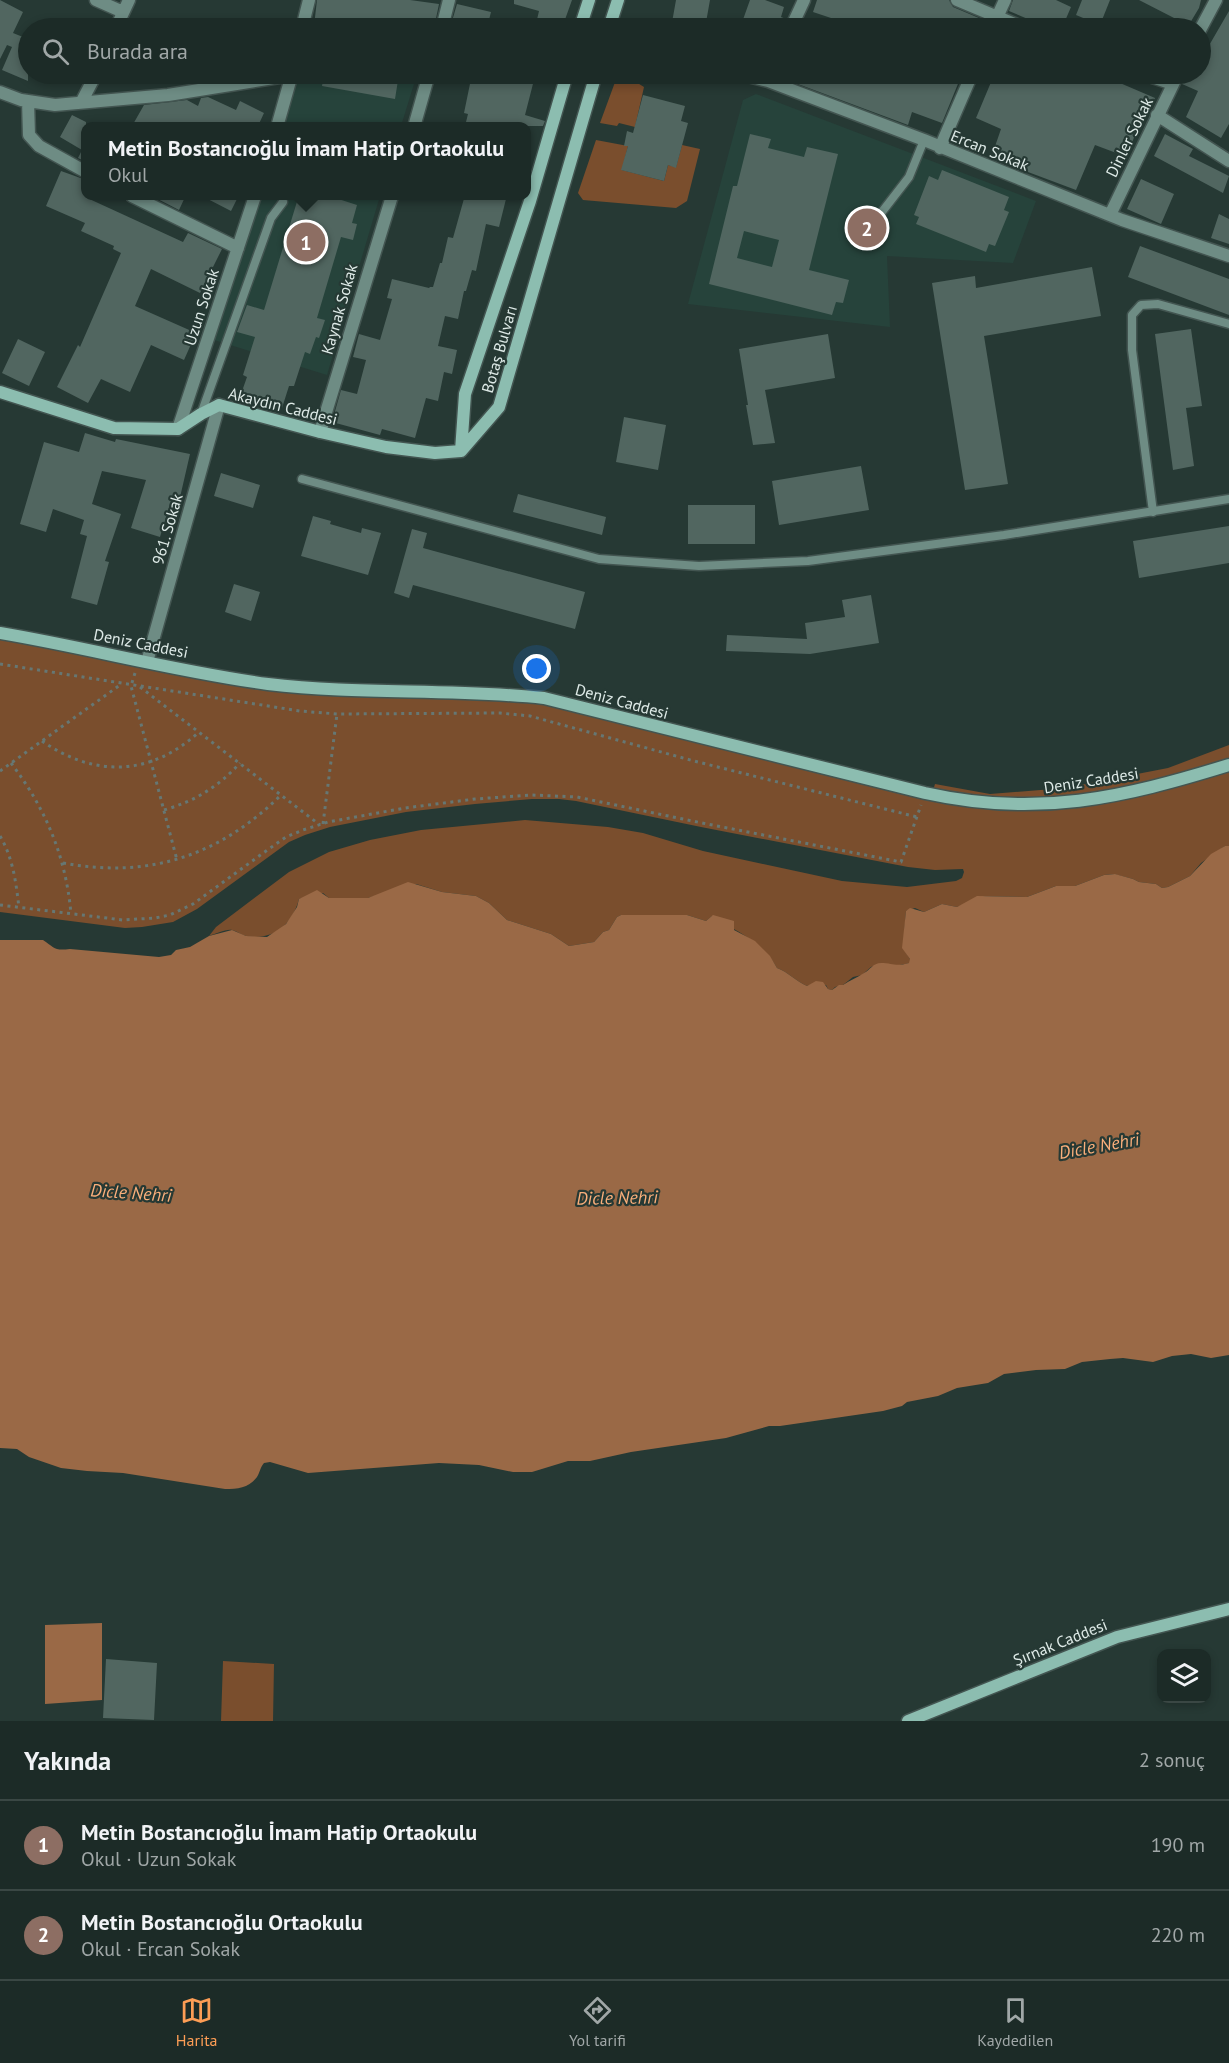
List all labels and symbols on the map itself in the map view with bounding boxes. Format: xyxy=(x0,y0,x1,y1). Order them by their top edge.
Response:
street label: Dinler Sokak xyxy=(1101,94,1157,180)
street label: Ercan Sokak xyxy=(948,125,1032,175)
pin: 2 xyxy=(848,206,886,250)
pin: 1 xyxy=(286,220,326,264)
street label: Kaynak Sokak xyxy=(317,261,362,357)
street label: Uzun Sokak xyxy=(179,266,223,348)
street label: Botaş Bulvarı xyxy=(477,303,521,395)
street label: Akaydın Caddesi xyxy=(226,383,340,429)
street label: 961. Sokak xyxy=(147,491,187,567)
street label: Deniz Caddesi xyxy=(92,624,190,662)
your location xyxy=(522,654,551,683)
street label: Deniz Caddesi xyxy=(573,679,671,723)
street label: Deniz Caddesi xyxy=(1042,763,1140,797)
water label: Dicle Nehri xyxy=(1057,1127,1142,1164)
water label: Dicle Nehri xyxy=(90,1178,174,1207)
water label: Dicle Nehri xyxy=(576,1185,659,1210)
street label: Şırnak Caddesi xyxy=(1010,1614,1110,1670)

